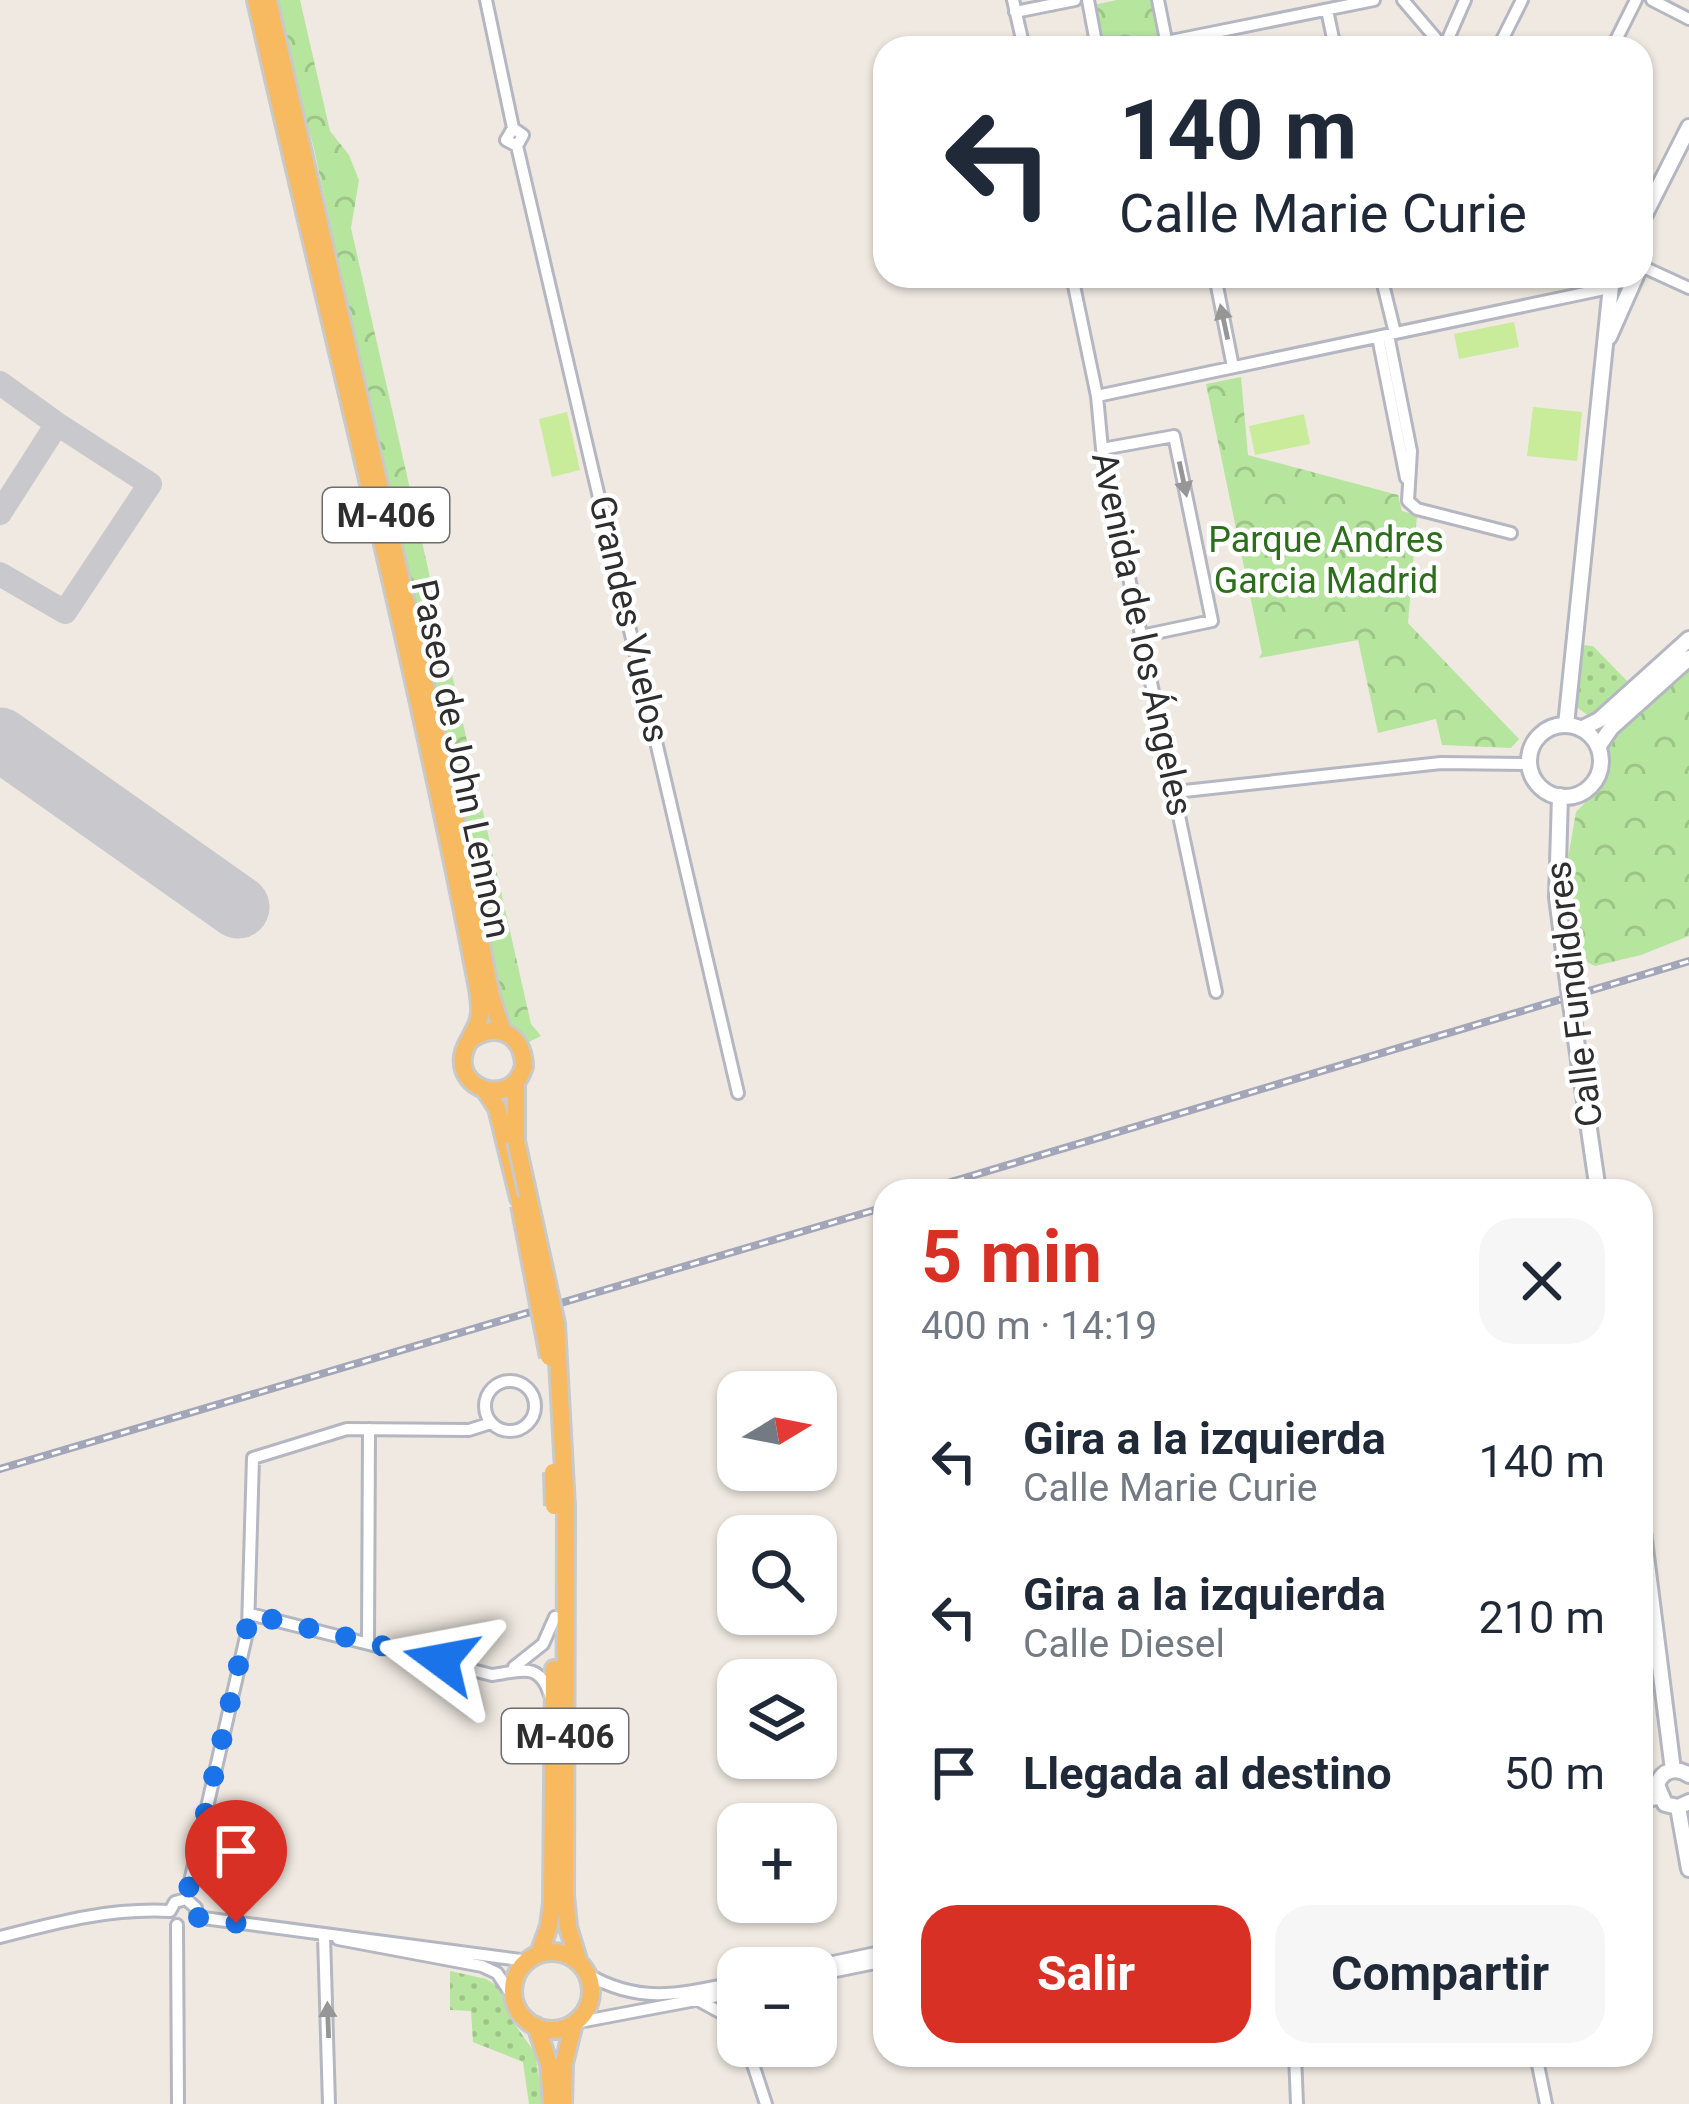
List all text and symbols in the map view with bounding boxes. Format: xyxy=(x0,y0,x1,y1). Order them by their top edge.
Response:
text: 140 m xyxy=(1119,81,1357,180)
icon: left xyxy=(921,84,1077,240)
text: Calle Marie Curie xyxy=(1119,182,1527,245)
one-way arrow xyxy=(1214,302,1233,340)
street label: Avenida de los Ángeles xyxy=(1083,448,1202,820)
one-way arrow xyxy=(1174,461,1193,499)
road number: M-406 xyxy=(323,488,449,542)
street label: Grandes Vuelos xyxy=(580,492,678,746)
park label: Parque Andres Garcia Madrid xyxy=(1208,519,1444,602)
street label: Paseo de John Lennon xyxy=(402,576,520,942)
street label: Calle Fundidores xyxy=(1537,859,1611,1129)
text: 5 min xyxy=(921,1215,1102,1300)
button: close xyxy=(1479,1218,1605,1344)
text: 400 m · 14:19 xyxy=(921,1303,1157,1349)
north arrow xyxy=(717,1371,837,1491)
map controls xyxy=(717,1371,837,2067)
text: Gira a la izquierda xyxy=(1023,1412,1386,1465)
icon: left xyxy=(921,1428,987,1494)
text: 140 m xyxy=(1479,1435,1605,1488)
text: Calle Marie Curie xyxy=(1023,1465,1318,1511)
button: search xyxy=(717,1515,837,1635)
text: Gira a la izquierda xyxy=(1023,1568,1386,1621)
icon: left xyxy=(921,1584,987,1650)
text: 210 m xyxy=(1479,1591,1605,1644)
position arrow xyxy=(378,1597,504,1723)
text: Calle Diesel xyxy=(1023,1621,1225,1667)
button: layers xyxy=(717,1659,837,1779)
road number: M-406 xyxy=(502,1709,628,1763)
icon: arrive xyxy=(921,1740,987,1806)
text: Llegada al destino xyxy=(1023,1747,1392,1800)
text: 50 m xyxy=(1504,1747,1605,1800)
pin xyxy=(185,1800,287,1923)
button: + xyxy=(717,1803,837,1923)
icon: arrive xyxy=(203,1818,269,1884)
button: Salir xyxy=(921,1905,1251,2043)
button: Compartir xyxy=(1275,1905,1605,2043)
button: − xyxy=(717,1947,837,2067)
one-way arrow xyxy=(318,2000,337,2038)

